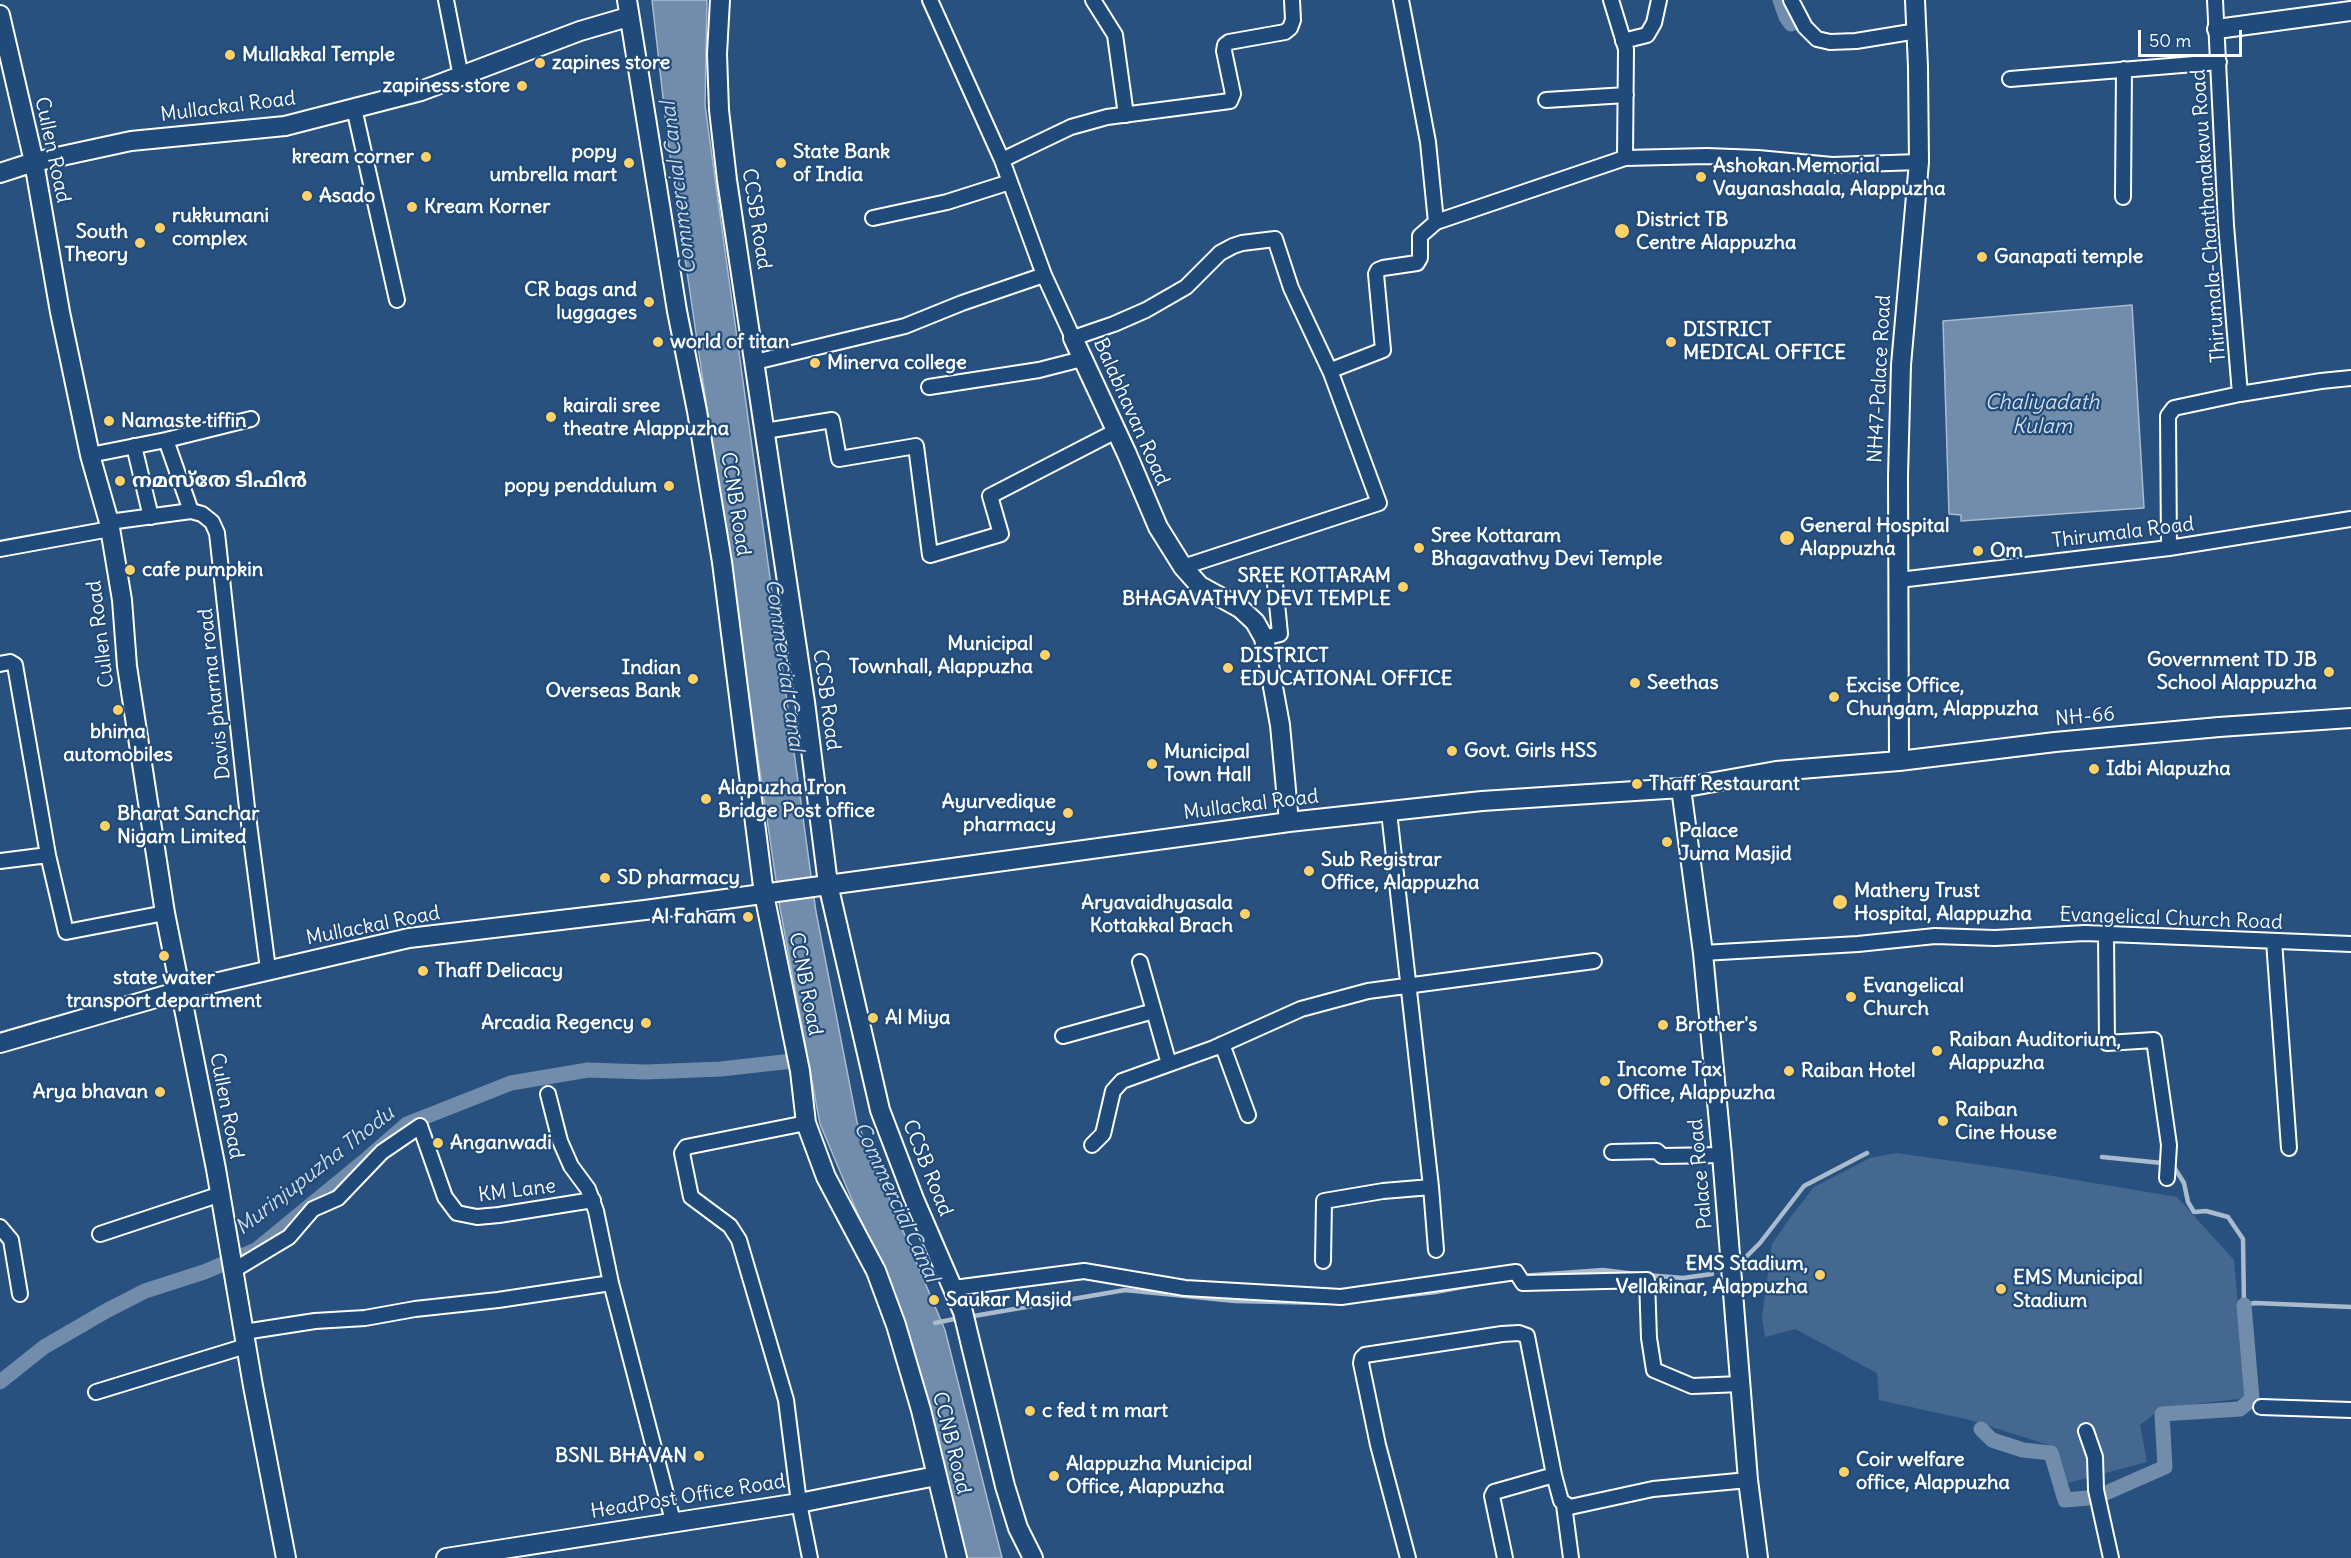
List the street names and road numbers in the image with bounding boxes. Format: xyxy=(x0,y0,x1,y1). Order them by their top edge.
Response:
street label: Thirumala-Chanthanakavu Road xyxy=(2187,68,2231,364)
street label: Mullackal Road xyxy=(159,87,297,127)
street label: Cullen Road xyxy=(29,95,75,205)
street label: CCSB Road xyxy=(736,167,776,271)
street label: NH47-Palace Road xyxy=(1864,294,1896,464)
street label: Balabhavan Road xyxy=(1088,335,1174,489)
street label: CCNB Road xyxy=(715,451,755,557)
street label: Thirumala Road xyxy=(2051,512,2195,554)
street label: Cullen Road xyxy=(83,579,119,689)
street label: Davis pharma road xyxy=(194,607,236,781)
street label: CCSB Road xyxy=(807,648,845,752)
street label: NH-66 xyxy=(2054,702,2116,732)
street label: Mullackal Road xyxy=(1182,785,1320,825)
street label: Mullackal Road xyxy=(304,901,442,951)
street label: Evangelical Church Road xyxy=(2059,903,2283,935)
street label: CCNB Road xyxy=(783,930,827,1038)
street label: Cullen Road xyxy=(204,1051,248,1161)
street label: CCSB Road xyxy=(897,1116,957,1220)
street label: Palace Road xyxy=(1684,1118,1718,1230)
street label: KM Lane xyxy=(477,1174,557,1208)
street label: CCNB Road xyxy=(927,1389,975,1497)
street label: HeadPost Office Road xyxy=(589,1470,787,1524)

